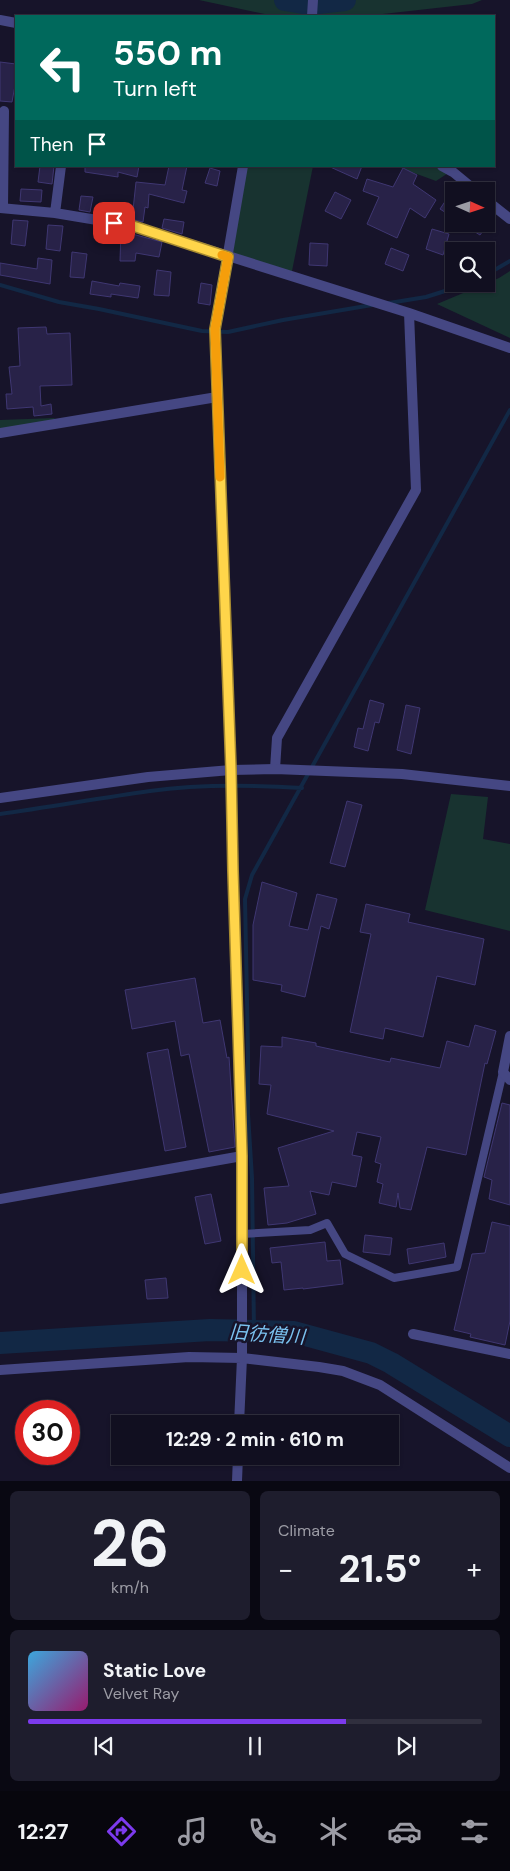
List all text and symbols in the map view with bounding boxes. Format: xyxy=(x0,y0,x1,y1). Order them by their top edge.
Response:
text: 550 m xyxy=(113,30,222,76)
icon: left xyxy=(30,35,95,100)
text: Turn left xyxy=(113,74,197,103)
icon: arrive xyxy=(83,130,111,158)
text: Then xyxy=(30,132,73,157)
north arrow xyxy=(445,182,495,232)
map controls xyxy=(445,182,495,292)
pin xyxy=(93,202,135,244)
icon: arrive xyxy=(100,209,128,237)
button: search xyxy=(445,242,495,292)
position arrow xyxy=(215,1243,267,1295)
water label: 旧彷僧川 xyxy=(228,1319,308,1350)
speed limit sign: 30 xyxy=(15,1400,80,1465)
text: 12:29 · 2 min · 610 m xyxy=(166,1427,344,1452)
text: 26 xyxy=(91,1502,169,1586)
text: Climate xyxy=(278,1520,335,1541)
text: 21.5° xyxy=(339,1544,421,1594)
text: − xyxy=(278,1551,293,1588)
text: + xyxy=(467,1551,482,1588)
text: km/h xyxy=(111,1577,149,1598)
text: Static Love xyxy=(103,1658,206,1683)
text: Velvet Ray xyxy=(103,1683,179,1704)
icon: previous xyxy=(90,1732,118,1760)
icon: pause xyxy=(241,1732,269,1760)
icon: next xyxy=(392,1732,420,1760)
icon: directions xyxy=(104,1814,139,1849)
icon: music xyxy=(175,1814,210,1849)
icon: phone xyxy=(245,1814,280,1849)
icon: climate xyxy=(316,1814,351,1849)
icon: car xyxy=(387,1814,422,1849)
icon: filters xyxy=(457,1814,492,1849)
text: 12:27 xyxy=(18,1817,68,1846)

